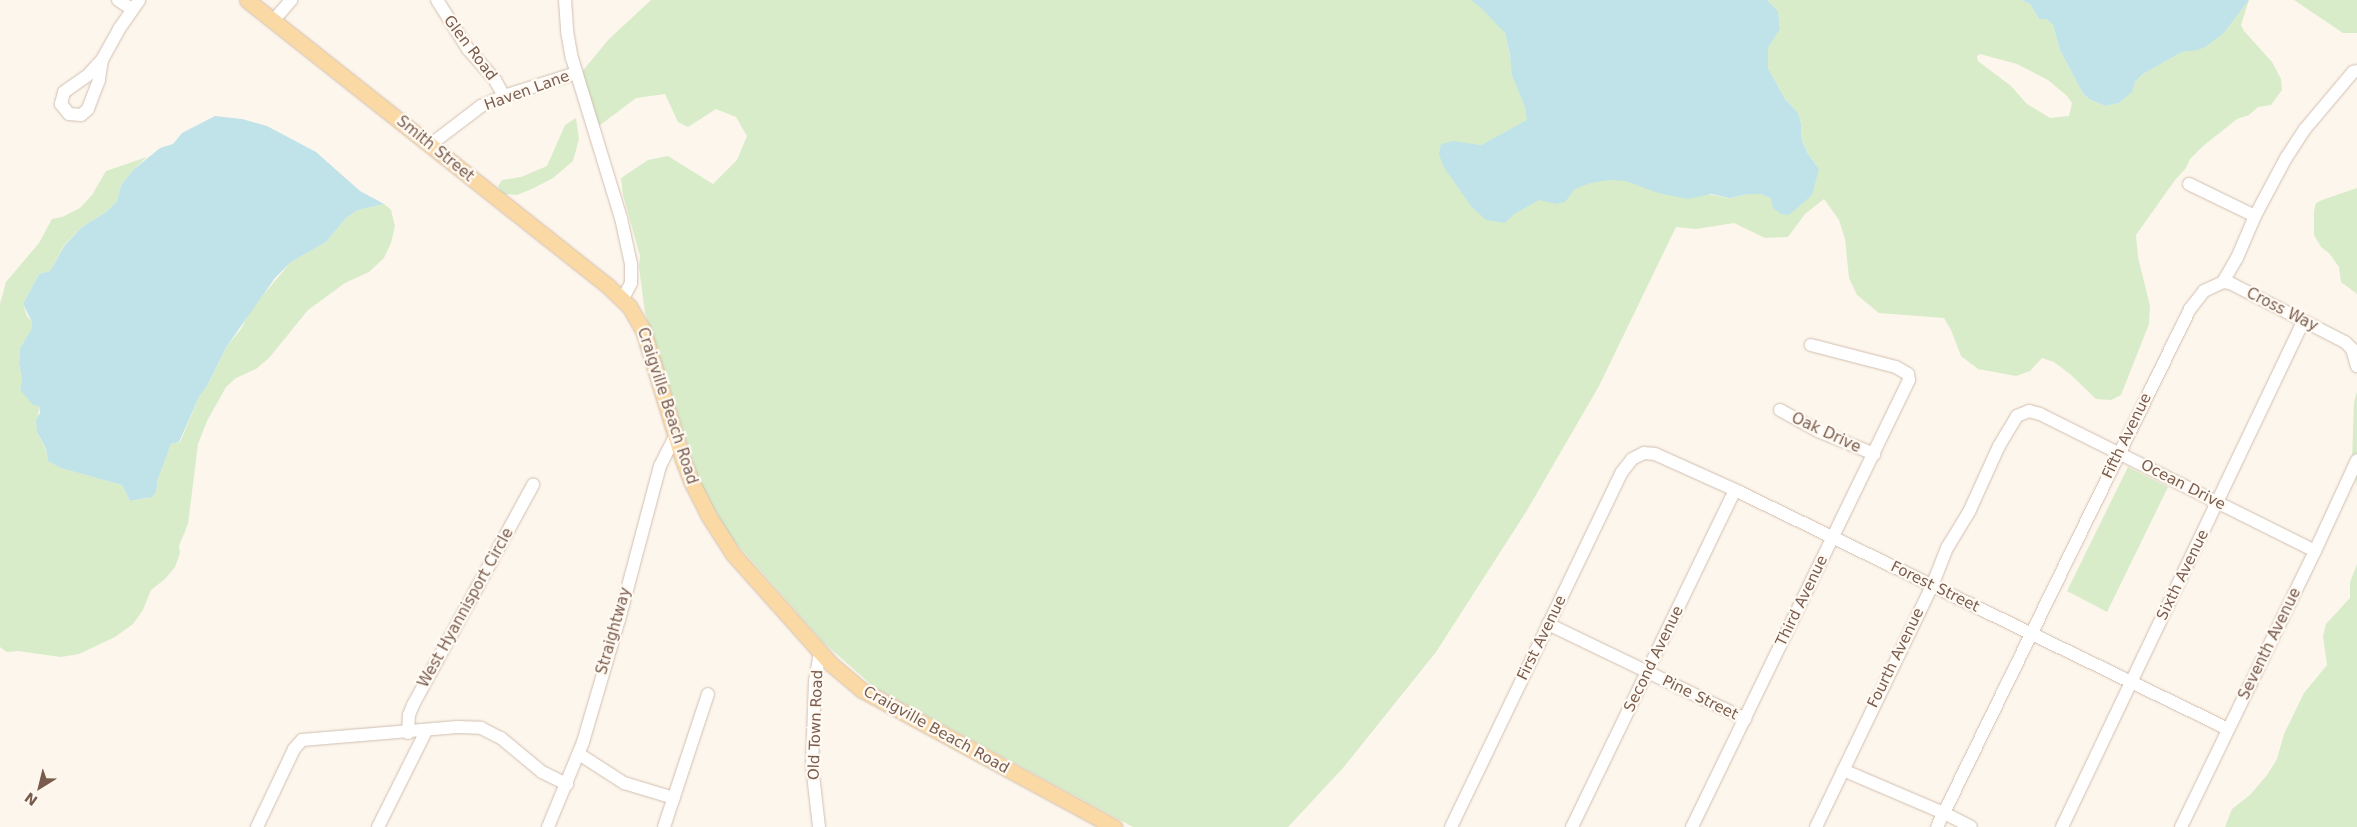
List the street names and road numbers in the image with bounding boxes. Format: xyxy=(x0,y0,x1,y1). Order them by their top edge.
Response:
street label: Glen Road xyxy=(440,12,500,84)
street label: Haven Lane xyxy=(482,67,572,115)
street label: Smith Street xyxy=(393,112,477,186)
street label: Cross Way xyxy=(2243,284,2321,336)
street label: Craigville Beach Road xyxy=(633,325,701,487)
street label: Fifth Avenue xyxy=(2099,390,2155,482)
street label: Oak Drive xyxy=(1788,409,1864,457)
street label: Ocean Drive xyxy=(2138,456,2228,514)
street label: West Hyannisport Circle xyxy=(415,525,517,691)
street label: Sixth Avenue xyxy=(2153,527,2213,623)
street label: Third Avenue xyxy=(1772,553,1832,649)
street label: Forest Street xyxy=(1888,558,1982,616)
street label: Straightway xyxy=(593,585,635,677)
street label: Seventh Avenue xyxy=(2235,585,2305,703)
street label: First Avenue xyxy=(1514,593,1570,683)
street label: Second Avenue xyxy=(1621,603,1687,715)
street label: Fourth Avenue xyxy=(1864,605,1928,711)
street label: Old Town Road xyxy=(805,670,827,780)
street label: Pine Street xyxy=(1659,672,1741,724)
street label: Craigville Beach Road xyxy=(860,682,1012,778)

